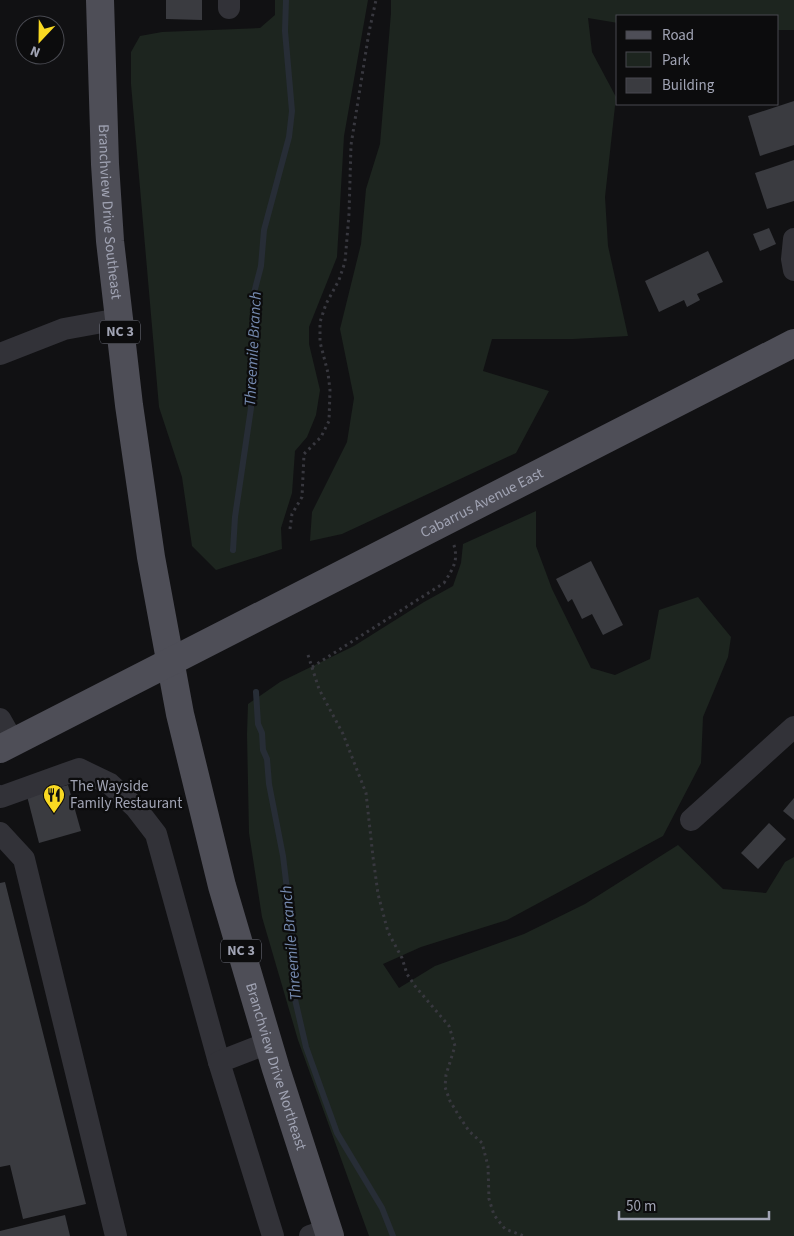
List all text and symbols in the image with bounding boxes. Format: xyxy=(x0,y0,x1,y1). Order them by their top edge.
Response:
north arrow xyxy=(15,15,65,65)
legend xyxy=(616,15,779,105)
text: Road xyxy=(662,25,694,46)
text: N xyxy=(27,40,44,62)
text: Park xyxy=(662,50,691,71)
text: Building xyxy=(662,75,715,96)
street label: Branchview Drive Southeast xyxy=(93,124,127,300)
water label: Threemile Branch xyxy=(239,291,267,407)
road number: NC 3 xyxy=(100,321,140,344)
street label: Cabarrus Avenue East xyxy=(417,462,547,543)
place label: The Wayside Family Restaurant xyxy=(70,776,182,814)
restaurant icon: The Wayside Family Restaurant xyxy=(42,783,66,814)
water label: Threemile Branch xyxy=(275,885,307,1001)
road number: NC 3 xyxy=(221,939,261,962)
street label: Branchview Drive Northeast xyxy=(241,980,312,1153)
scale bar xyxy=(619,1188,769,1220)
text: 50 m xyxy=(626,1196,656,1217)

